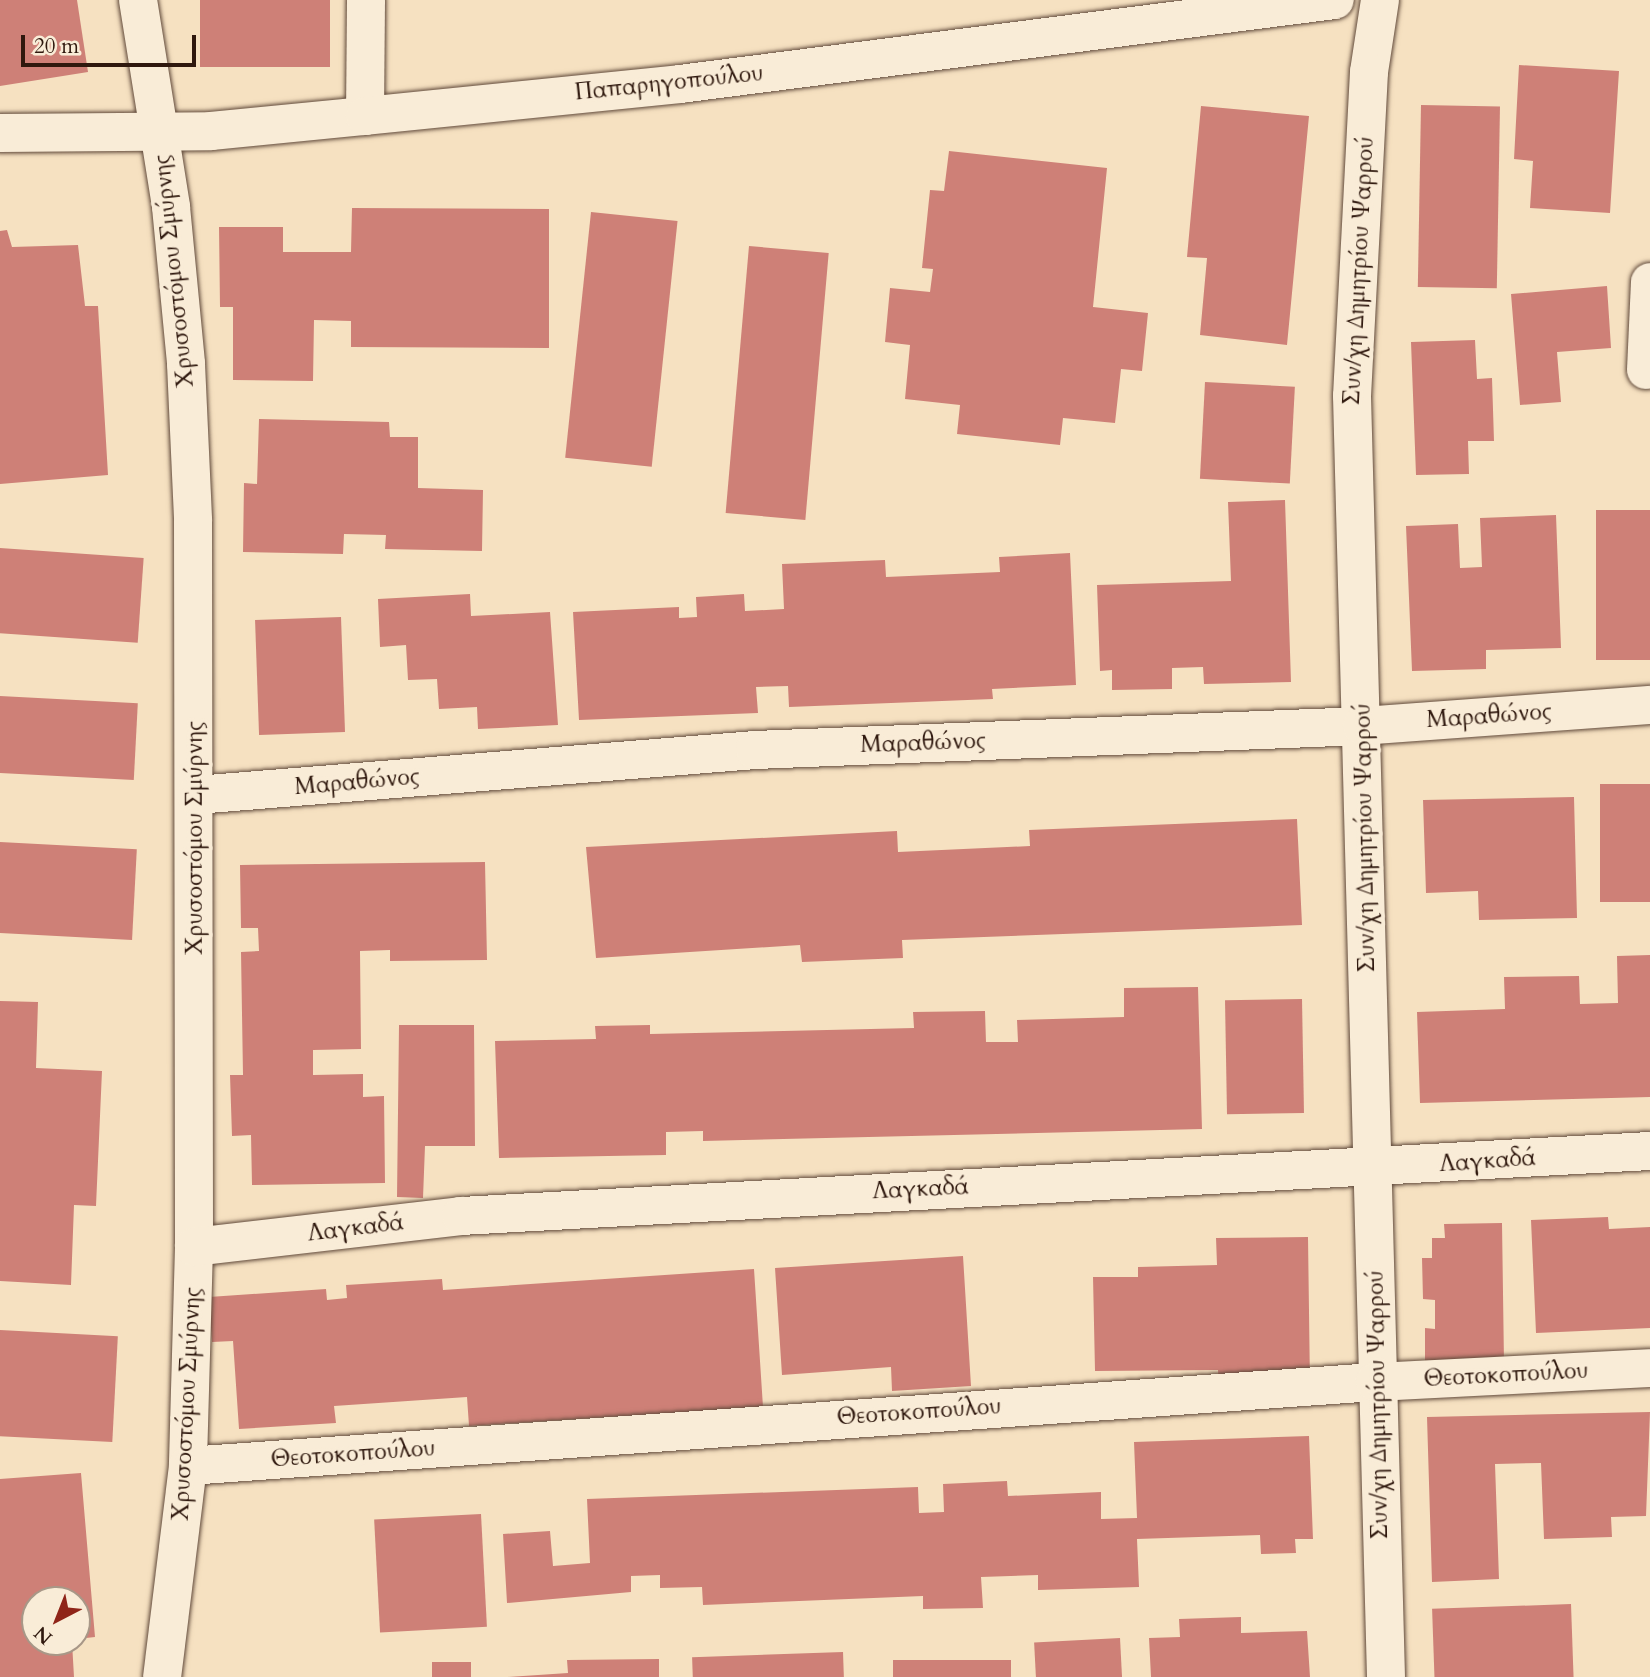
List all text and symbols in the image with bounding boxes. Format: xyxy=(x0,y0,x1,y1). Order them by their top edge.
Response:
scale bar xyxy=(24,21,200,65)
text: 20 m xyxy=(34,32,79,61)
street label: Παπαρηγοπούλου xyxy=(573,59,765,107)
street label: Συν/χη Δημητρίου Ψαρρού xyxy=(1338,136,1380,406)
street label: Χρυσοστόμου Σμύρνης xyxy=(148,153,200,389)
street label: Μαραθώνος xyxy=(1425,698,1553,734)
street label: Συν/χη Δημητρίου Ψαρρού xyxy=(1349,703,1381,973)
street label: Χρυσοστόμου Σμύρνης xyxy=(181,721,209,955)
street label: Μαραθώνος xyxy=(860,727,986,759)
street label: Μαραθώνος xyxy=(293,763,421,801)
street label: Λαγκαδά xyxy=(1438,1144,1538,1178)
street label: Λαγκαδά xyxy=(871,1173,971,1205)
street label: Λαγκαδά xyxy=(306,1208,406,1248)
street label: Συν/χη Δημητρίου Ψαρρού xyxy=(1362,1270,1394,1540)
street label: Χρυσοστόμου Σμύρνης xyxy=(167,1287,207,1521)
street label: Θεοτοκοπούλου xyxy=(1423,1357,1589,1393)
street label: Θεοτοκοπούλου xyxy=(836,1392,1002,1432)
street label: Θεοτοκοπούλου xyxy=(270,1434,436,1474)
north arrow xyxy=(21,1586,91,1656)
text: N xyxy=(28,1620,58,1650)

